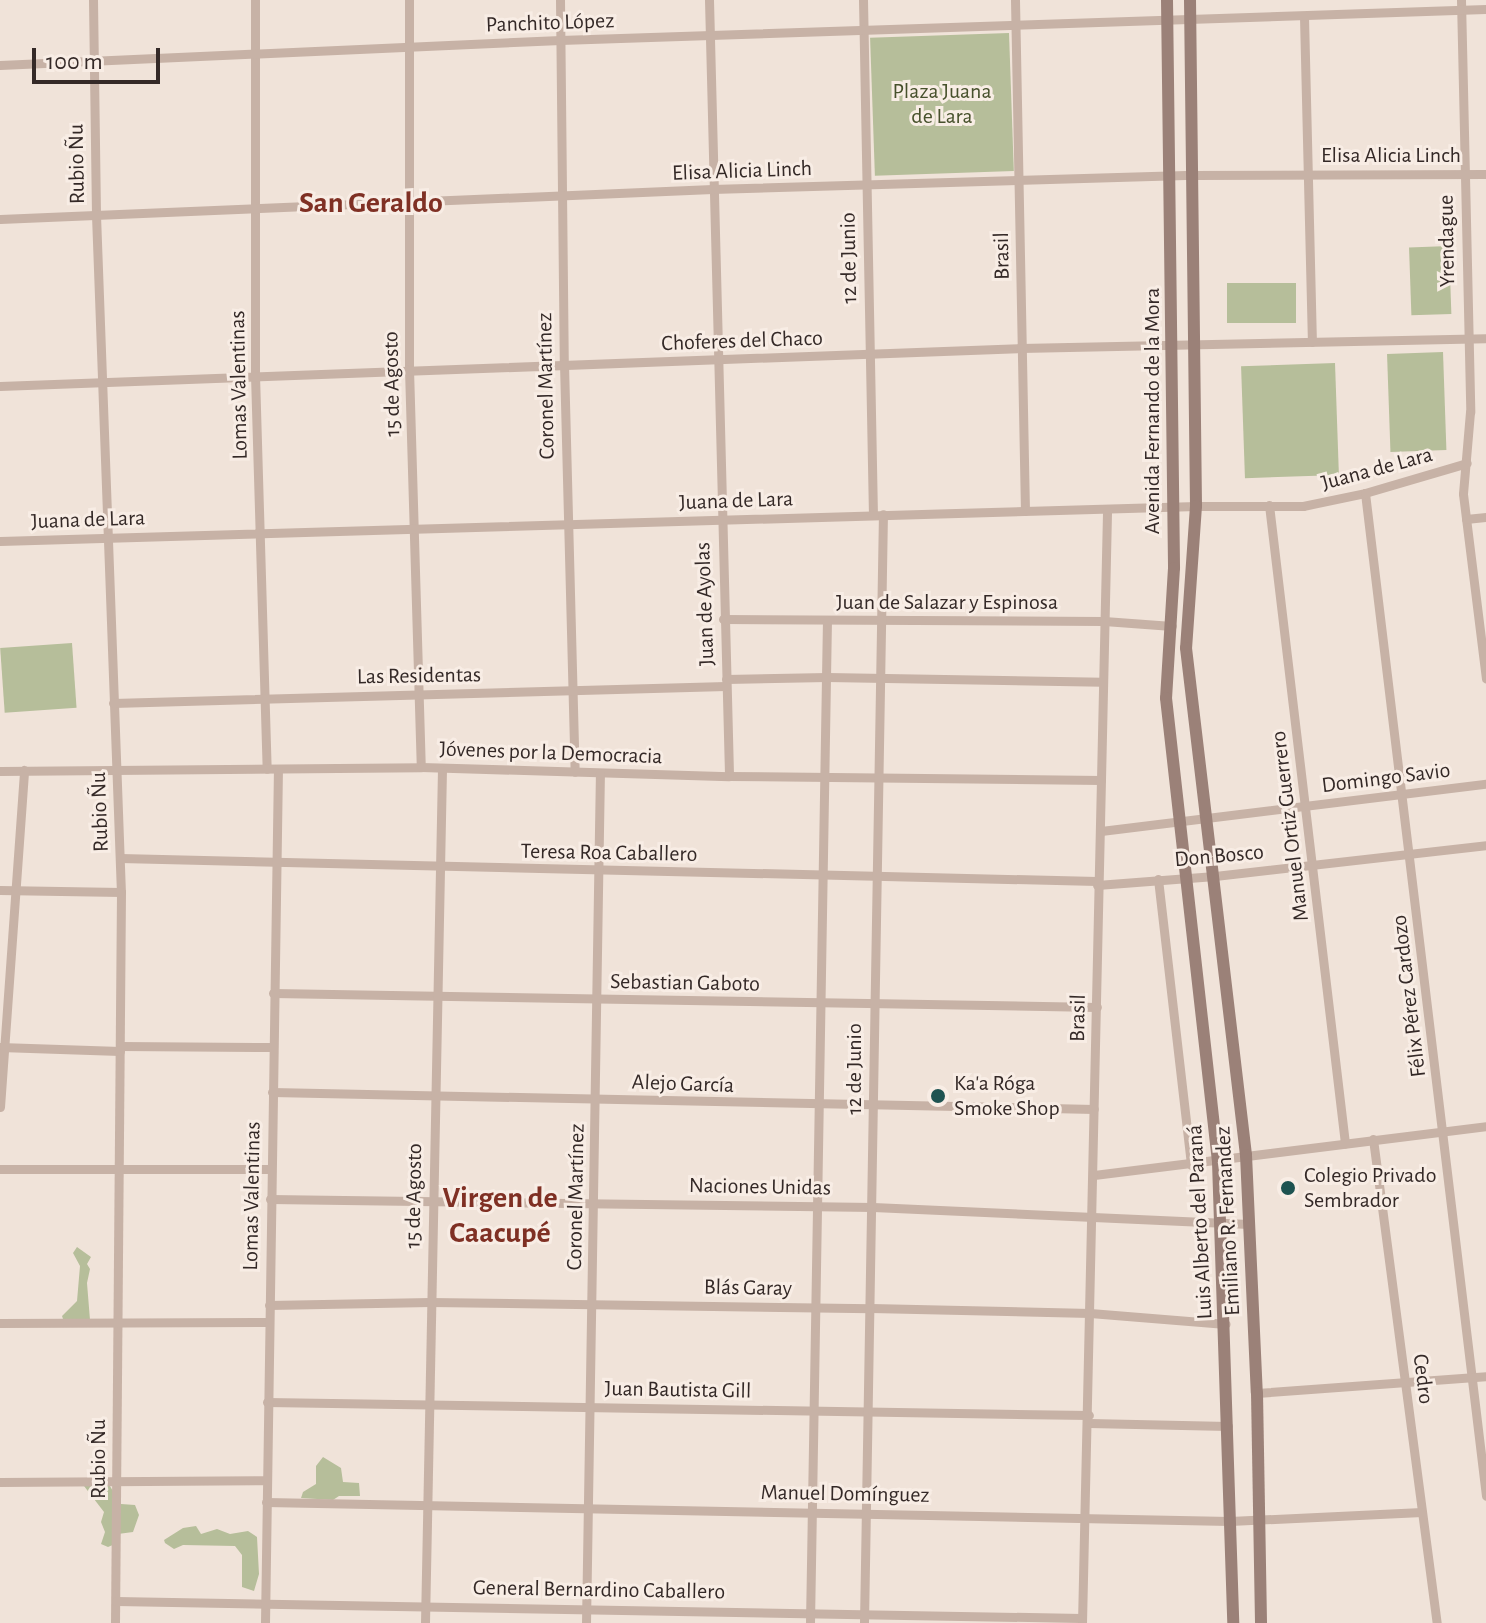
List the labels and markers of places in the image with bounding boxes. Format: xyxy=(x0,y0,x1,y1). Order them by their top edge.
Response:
place label: Ka'a Róga Smoke Shop xyxy=(954,1070,1060,1122)
marker: Ka'a Róga Smoke Shop xyxy=(929,1087,947,1105)
place label: Colegio Privado Sembrador xyxy=(1304,1162,1436,1214)
marker: Colegio Privado Sembrador xyxy=(1279,1179,1297,1197)

